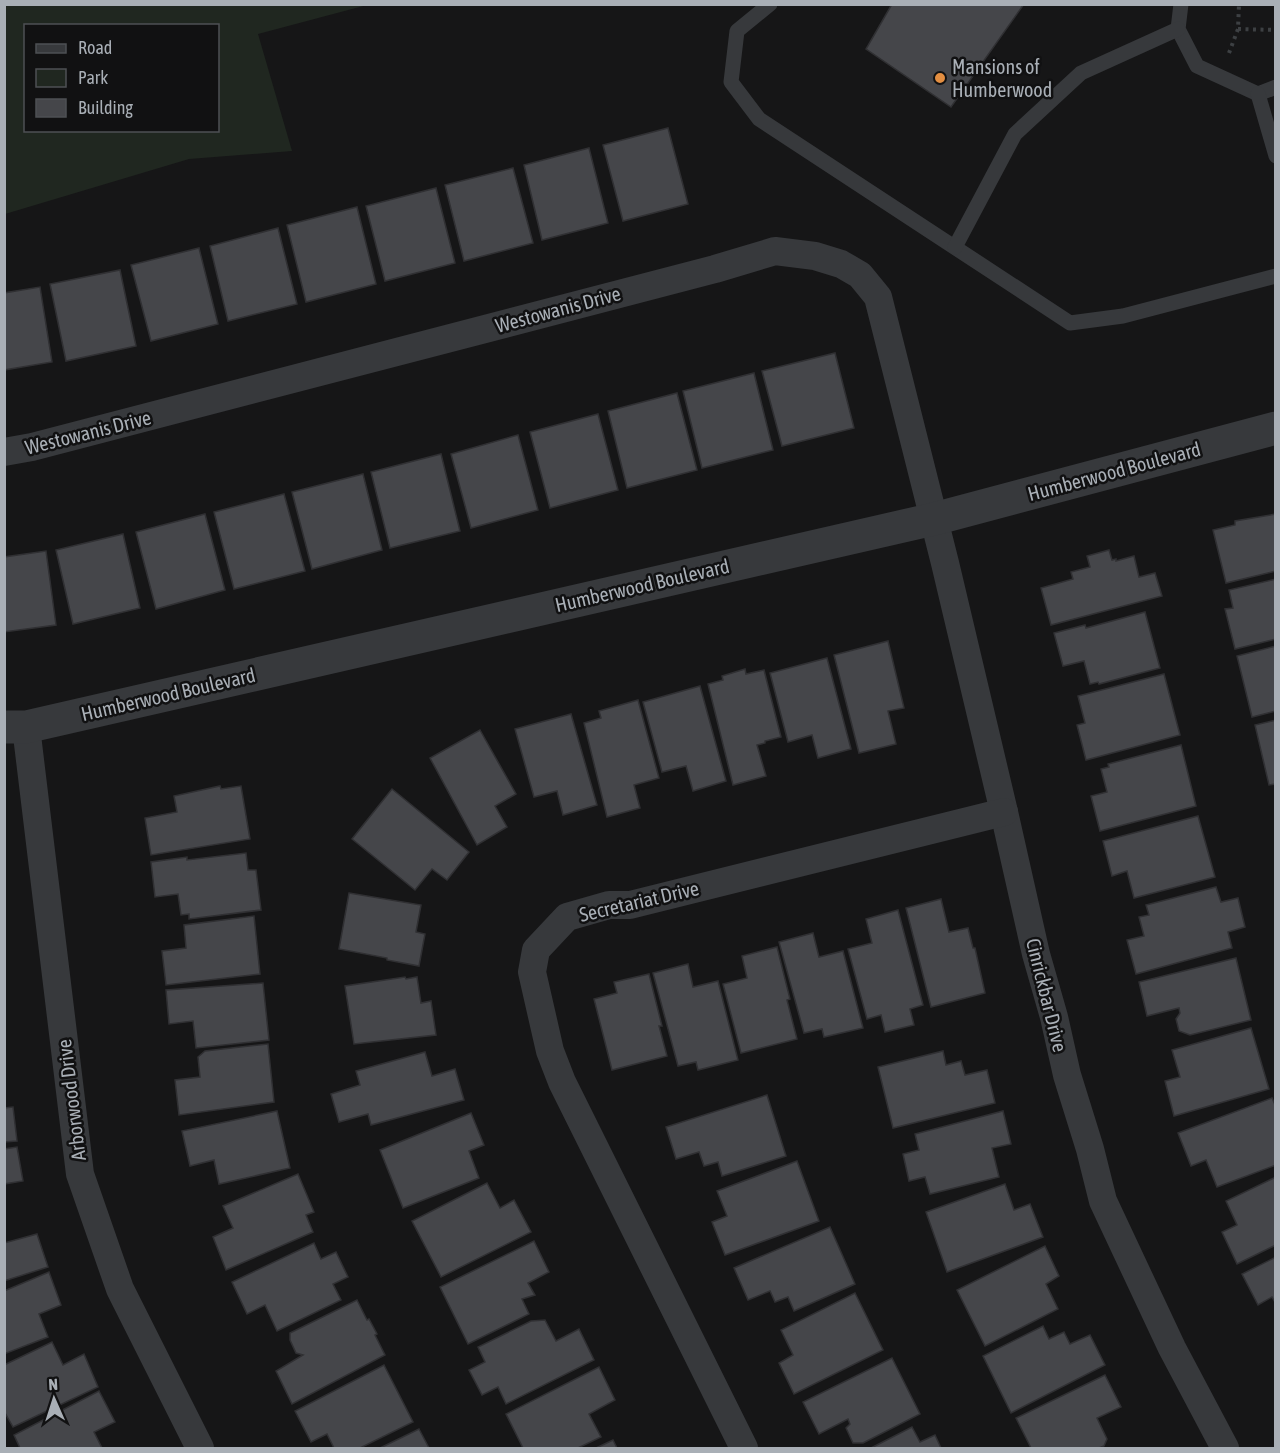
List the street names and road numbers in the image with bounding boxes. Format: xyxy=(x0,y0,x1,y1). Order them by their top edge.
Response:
street label: Westowanis Drive xyxy=(493,281,623,337)
street label: Westowanis Drive xyxy=(23,405,153,459)
street label: Humberwood Boulevard xyxy=(1025,437,1203,505)
street label: Humberwood Boulevard xyxy=(553,554,731,616)
street label: Humberwood Boulevard xyxy=(79,663,257,725)
street label: Secretariat Drive xyxy=(577,876,701,926)
street label: Cinrickbar Drive xyxy=(1022,936,1072,1054)
street label: Arborwood Drive xyxy=(52,1038,90,1162)

